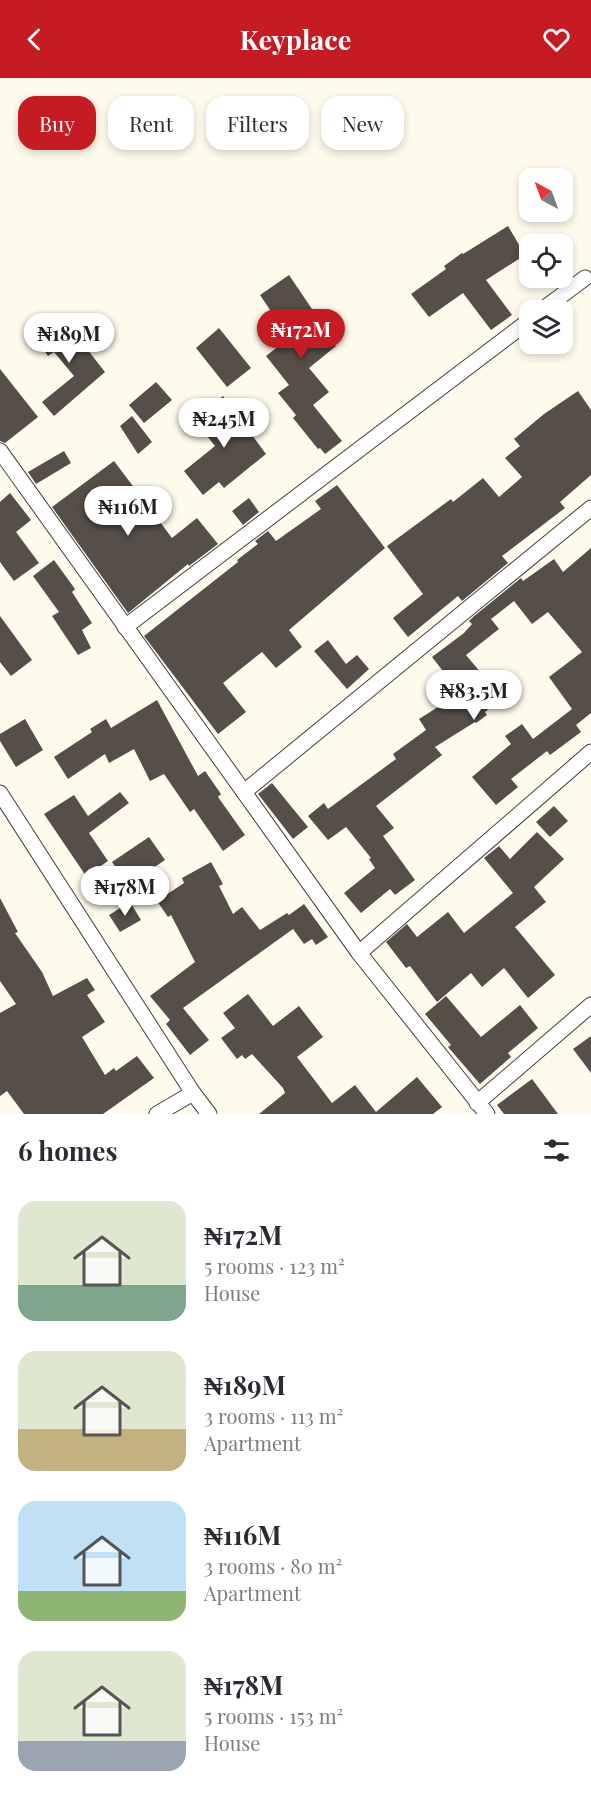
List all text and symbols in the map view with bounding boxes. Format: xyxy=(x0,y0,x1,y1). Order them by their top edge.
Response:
text: Keyplace xyxy=(240,21,351,57)
icon: back xyxy=(18,23,51,56)
icon: heart xyxy=(540,23,573,56)
chip: Buy xyxy=(18,96,96,150)
chip: Rent xyxy=(108,96,194,150)
chip: Filters xyxy=(206,96,309,150)
chip: New xyxy=(321,96,404,150)
north arrow xyxy=(519,168,573,222)
map controls xyxy=(519,168,573,354)
button: locate xyxy=(519,234,573,288)
button: layers xyxy=(519,300,573,354)
pin: ₦172M xyxy=(259,309,343,360)
pin: ₦189M xyxy=(27,313,111,364)
text: ₦172M xyxy=(271,315,331,342)
text: ₦189M xyxy=(38,319,100,346)
pin: ₦245M xyxy=(182,398,266,449)
text: ₦245M xyxy=(192,404,256,431)
pin: ₦116M xyxy=(86,486,170,537)
text: ₦116M xyxy=(98,492,158,519)
pin: ₦83.5M xyxy=(425,670,523,721)
text: ₦83.5M xyxy=(440,676,508,703)
pin: ₦178M xyxy=(83,866,167,917)
text: ₦178M xyxy=(95,872,155,899)
text: 6 homes xyxy=(18,1133,117,1168)
icon: filters xyxy=(540,1134,573,1167)
text: ₦172M xyxy=(204,1217,282,1252)
icon: home xyxy=(66,1225,138,1297)
text: 5 rooms · 123 m² xyxy=(204,1252,345,1279)
text: House xyxy=(204,1279,260,1306)
text: ₦189M xyxy=(204,1367,286,1402)
icon: home xyxy=(66,1375,138,1447)
text: 3 rooms · 113 m² xyxy=(204,1402,343,1429)
text: Apartment xyxy=(204,1429,301,1456)
text: ₦116M xyxy=(204,1517,281,1552)
icon: home xyxy=(66,1525,138,1597)
text: 3 rooms · 80 m² xyxy=(204,1552,342,1579)
text: Apartment xyxy=(204,1579,301,1606)
text: ₦178M xyxy=(204,1667,283,1702)
icon: home xyxy=(66,1675,138,1747)
text: 5 rooms · 153 m² xyxy=(204,1702,343,1729)
text: House xyxy=(204,1729,260,1756)

